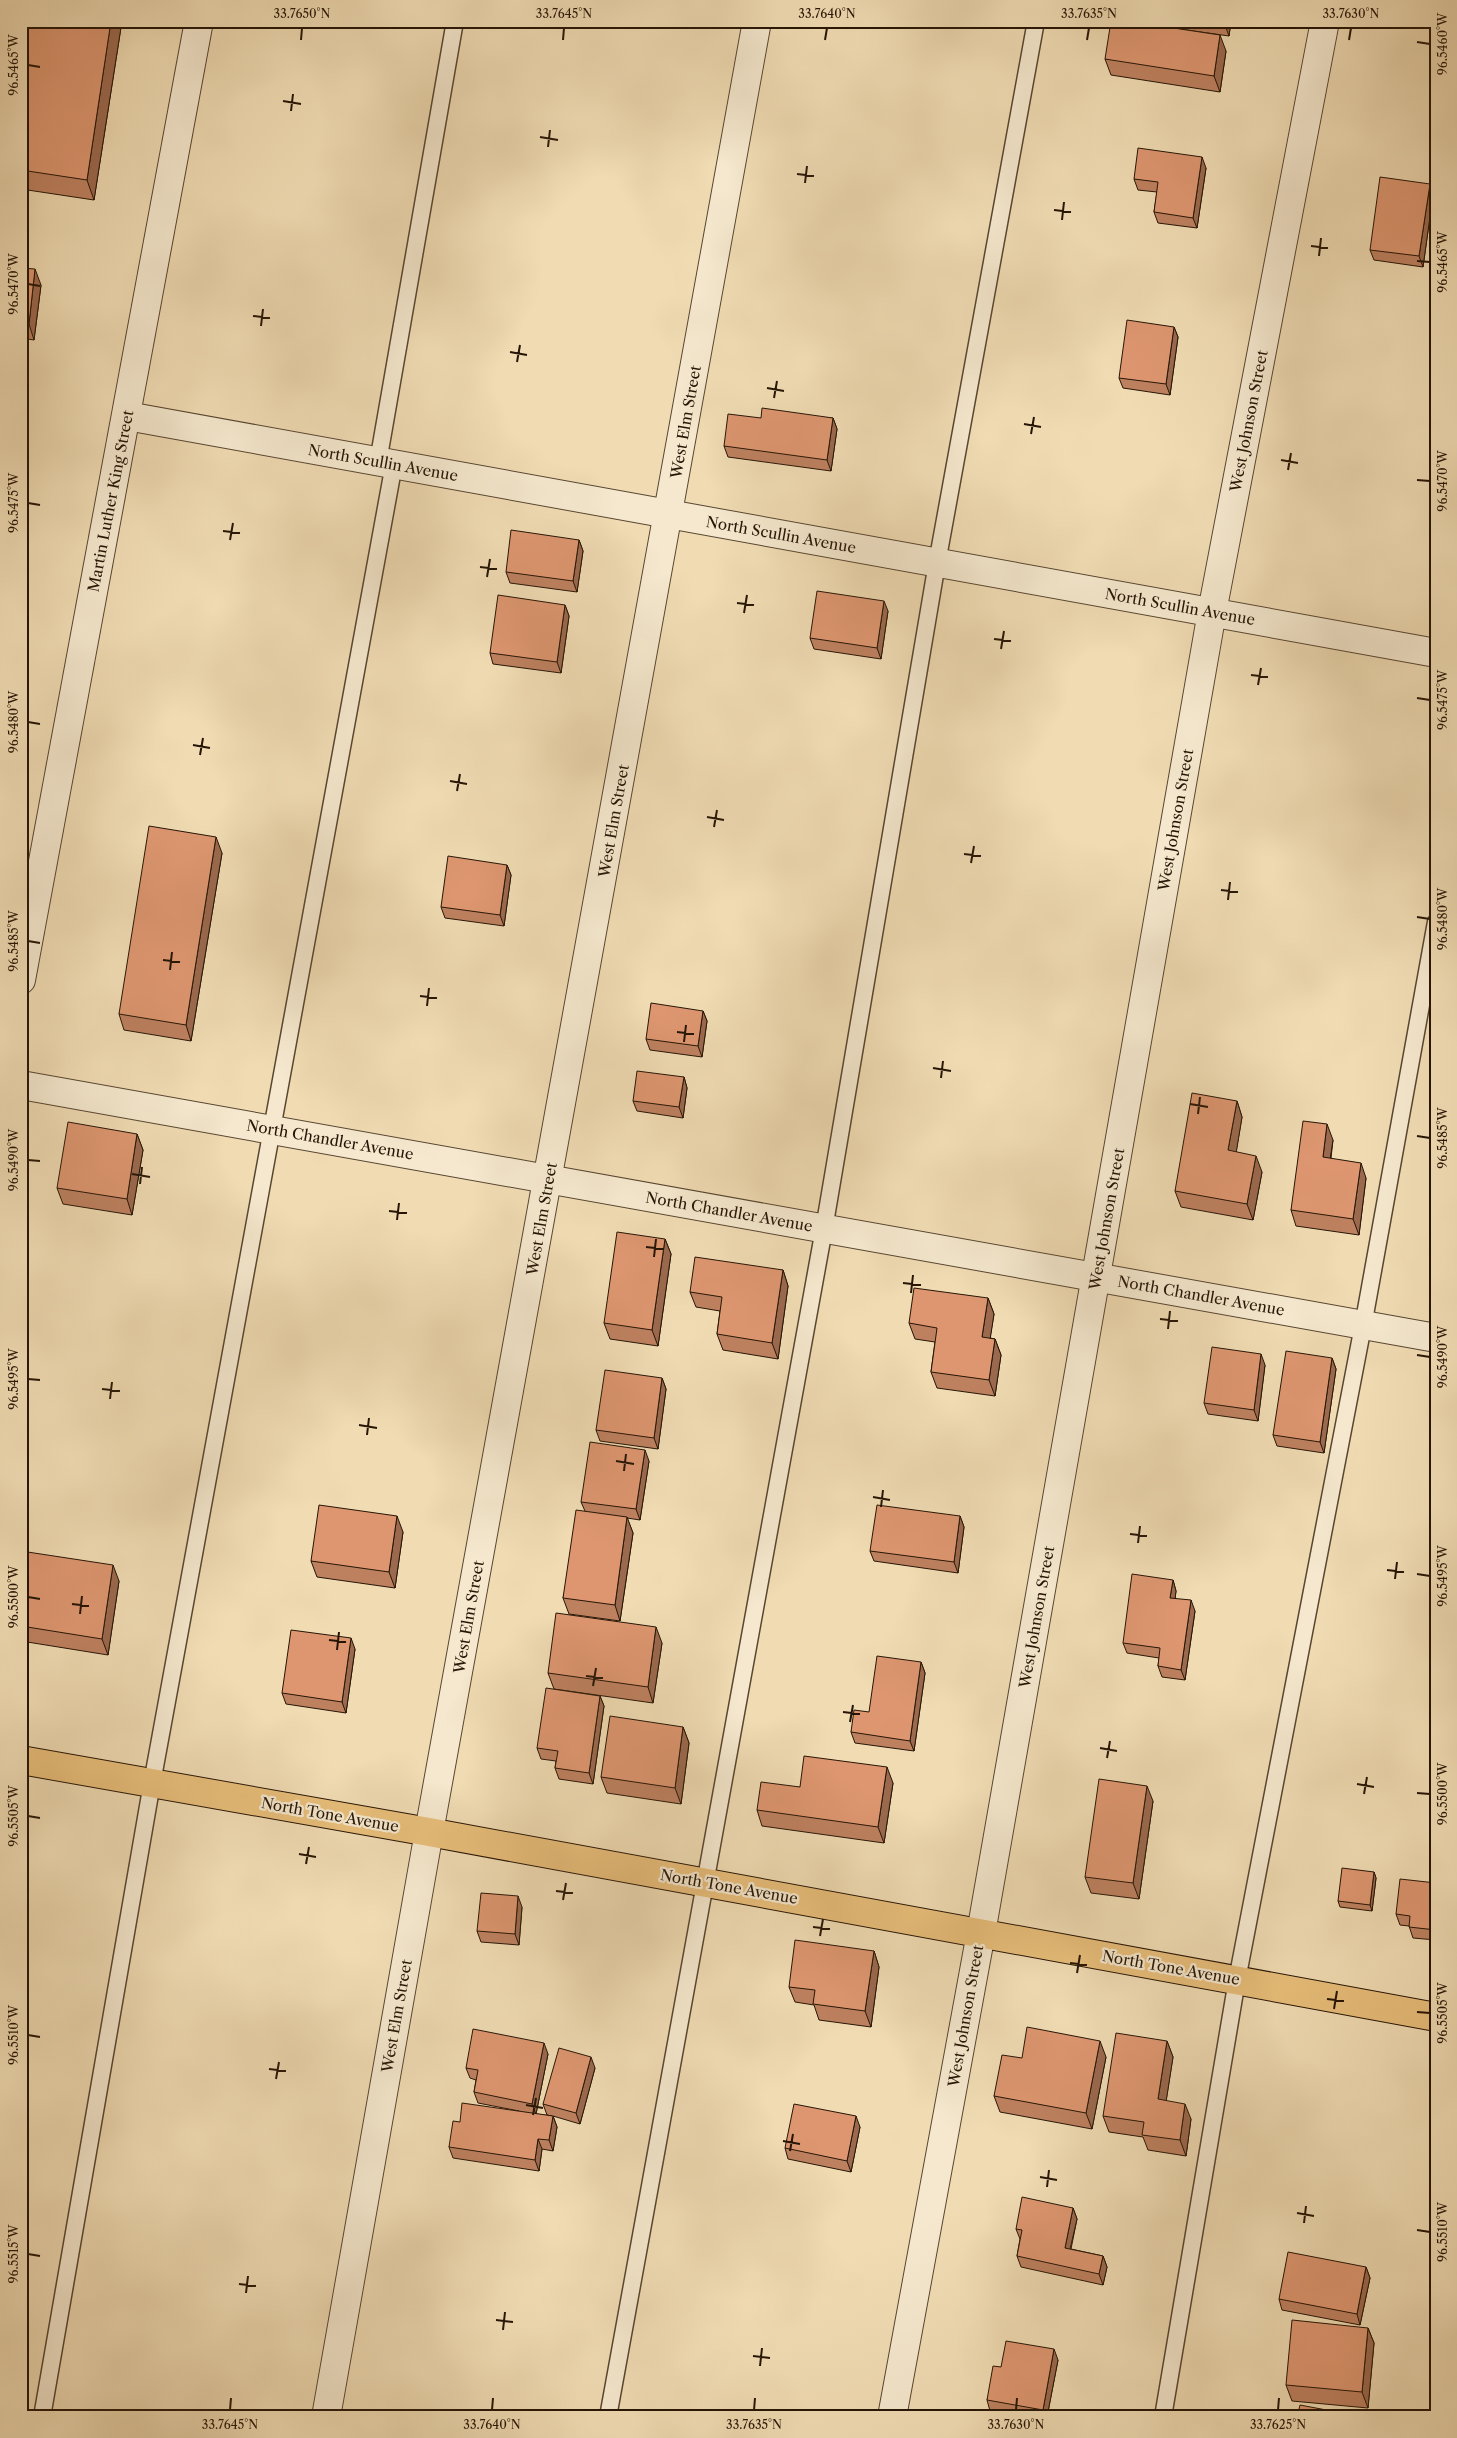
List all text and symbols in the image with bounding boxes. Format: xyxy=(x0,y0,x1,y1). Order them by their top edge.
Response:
text: 33.7650°N xyxy=(274,6,331,21)
text: 33.7645°N xyxy=(536,6,592,21)
text: 33.7640°N xyxy=(798,6,856,21)
text: 33.7635°N xyxy=(1061,6,1117,21)
text: 33.7630°N xyxy=(1322,6,1380,21)
text: 96.5460°W xyxy=(1435,12,1450,75)
text: 96.5465°W xyxy=(6,33,21,96)
text: 96.5465°W xyxy=(1435,230,1450,293)
text: 96.5470°W xyxy=(6,252,21,315)
street label: West Johnson Street xyxy=(1225,348,1272,494)
street label: West Elm Street xyxy=(666,363,705,481)
street label: Martin Luther King Street xyxy=(84,408,138,593)
street label: North Scullin Avenue xyxy=(307,440,460,485)
text: 96.5470°W xyxy=(1435,449,1450,512)
text: 96.5475°W xyxy=(6,472,21,533)
street label: North Scullin Avenue xyxy=(705,512,858,557)
street label: North Scullin Avenue xyxy=(1104,584,1257,629)
text: 96.5475°W xyxy=(1435,669,1450,730)
text: 96.5480°W xyxy=(6,690,21,753)
street label: West Johnson Street xyxy=(1153,747,1197,893)
street label: West Elm Street xyxy=(594,762,633,880)
text: 96.5480°W xyxy=(1435,887,1450,950)
text: 96.5485°W xyxy=(6,909,21,972)
text: 96.5485°W xyxy=(1435,1106,1450,1169)
street label: North Chandler Avenue xyxy=(245,1115,415,1164)
text: 96.5490°W xyxy=(6,1128,21,1191)
street label: West Johnson Street xyxy=(1084,1146,1128,1292)
street label: West Elm Street xyxy=(522,1160,561,1278)
street label: North Chandler Avenue xyxy=(644,1187,814,1236)
street label: North Chandler Avenue xyxy=(1116,1271,1286,1320)
text: 96.5490°W xyxy=(1435,1325,1450,1388)
text: 96.5495°W xyxy=(6,1347,21,1410)
street label: West Johnson Street xyxy=(1014,1544,1058,1690)
text: 96.5495°W xyxy=(1435,1544,1450,1607)
street label: West Elm Street xyxy=(449,1558,488,1676)
text: 96.5500°W xyxy=(6,1565,21,1628)
text: 96.5500°W xyxy=(1435,1762,1450,1825)
text: 96.5505°W xyxy=(6,1784,21,1847)
street label: North Tone Avenue xyxy=(260,1793,400,1836)
street label: North Tone Avenue xyxy=(659,1865,799,1908)
street label: West Johnson Street xyxy=(943,1943,987,2089)
street label: North Tone Avenue xyxy=(1101,1946,1241,1989)
street label: West Elm Street xyxy=(377,1957,416,2075)
text: 96.5505°W xyxy=(1435,1981,1450,2044)
text: 96.5510°W xyxy=(6,2004,21,2065)
text: 96.5510°W xyxy=(1435,2201,1450,2262)
text: 96.5515°W xyxy=(6,2224,21,2283)
text: 33.7645°N xyxy=(202,2417,258,2432)
text: 33.7640°N xyxy=(463,2417,521,2432)
text: 33.7635°N xyxy=(726,2417,782,2432)
text: 33.7630°N xyxy=(987,2417,1045,2432)
text: 33.7625°N xyxy=(1250,2417,1306,2432)

